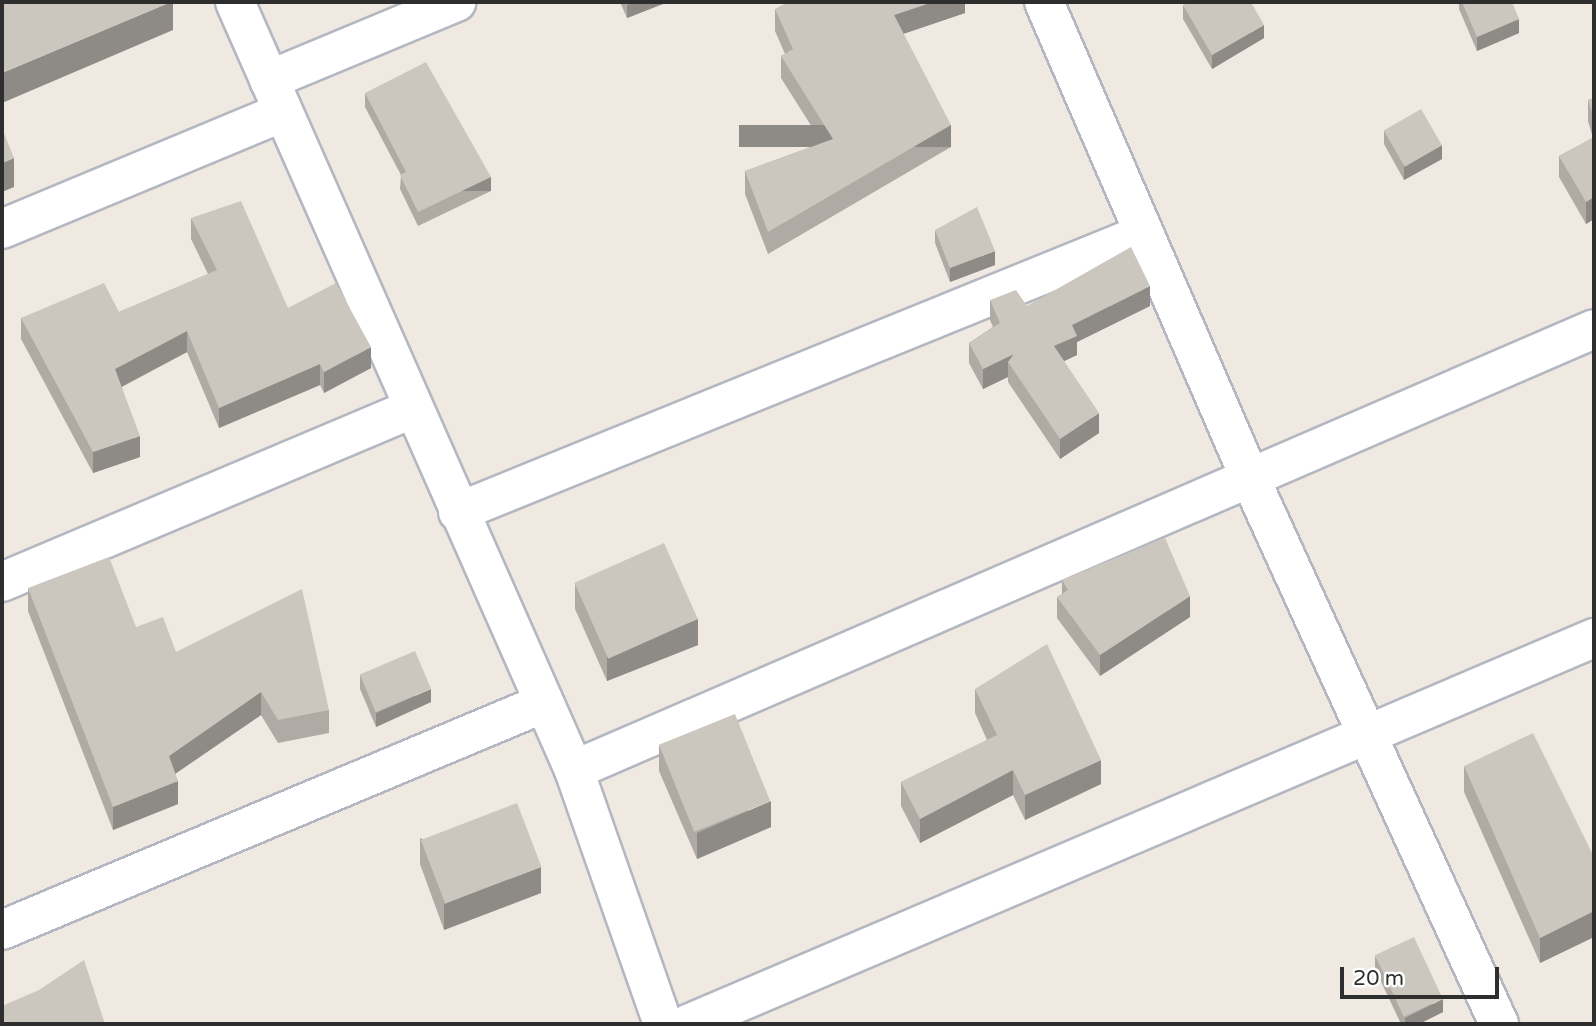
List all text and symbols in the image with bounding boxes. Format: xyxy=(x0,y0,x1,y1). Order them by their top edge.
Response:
scale bar xyxy=(1344,953,1503,997)
text: 20 m xyxy=(1353,966,1404,991)

